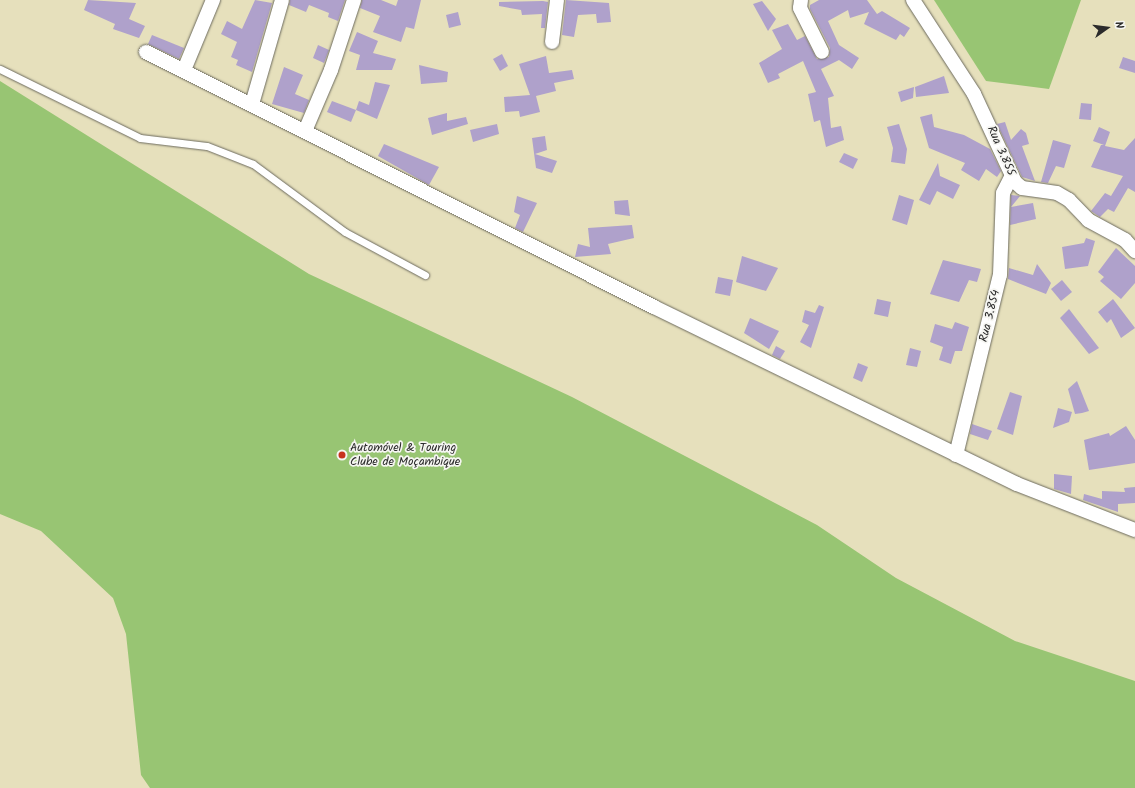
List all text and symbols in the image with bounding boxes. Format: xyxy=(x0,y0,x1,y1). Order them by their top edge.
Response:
north arrow xyxy=(1087,8,1127,48)
text: N xyxy=(1109,20,1128,31)
street label: Rua 3.855 xyxy=(984,124,1018,178)
street label: Rua 3.854 xyxy=(977,288,1003,344)
place label: Automóvel & Touring Clube de Moçambique xyxy=(350,441,460,469)
marker: Automóvel & Touring Clube de Moçambique xyxy=(337,450,347,460)

